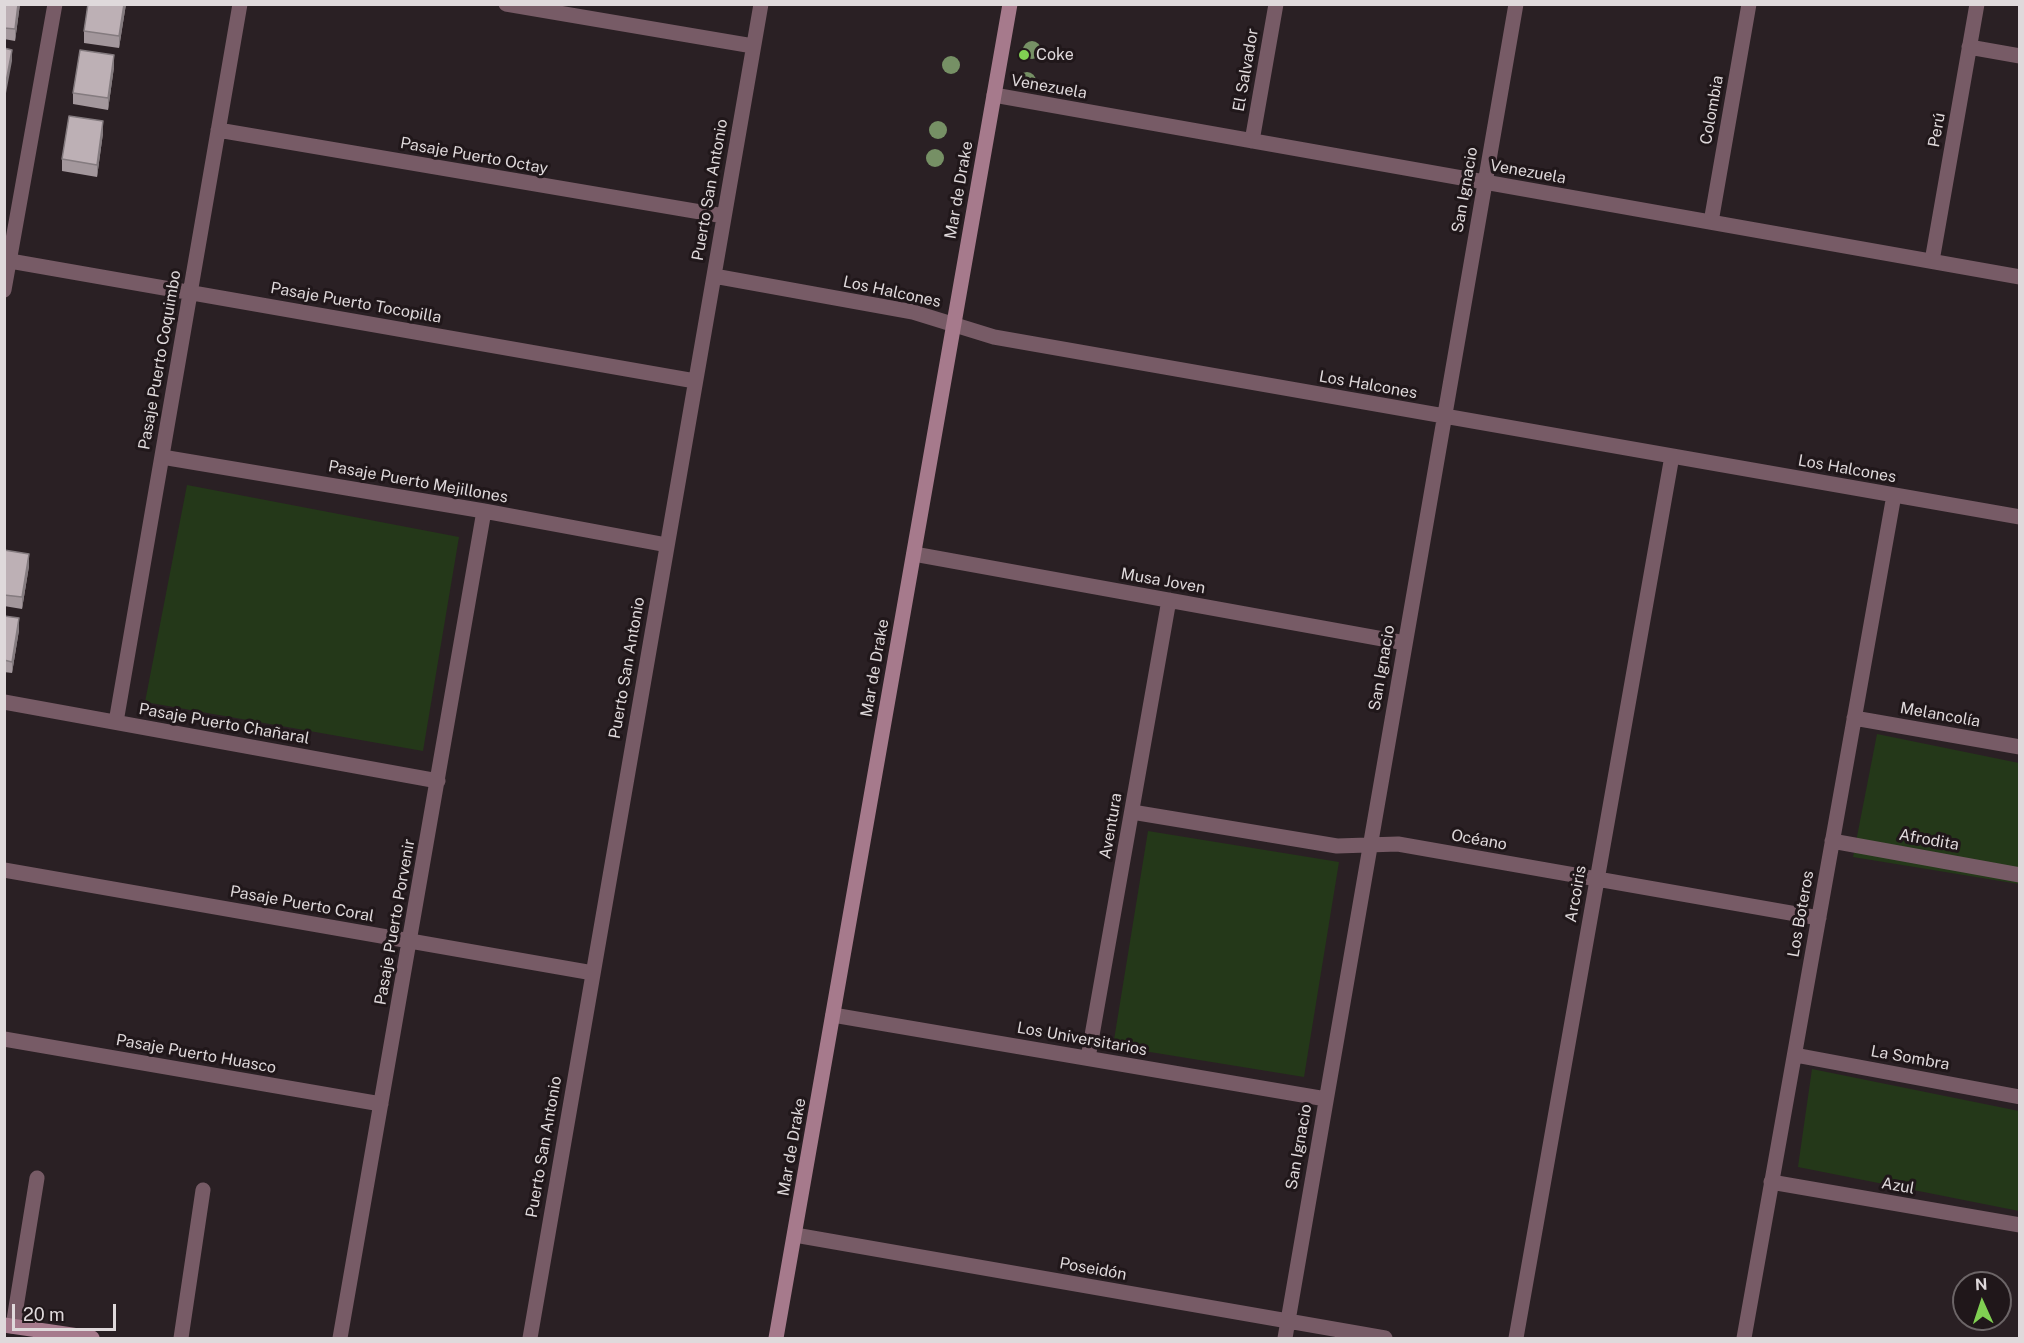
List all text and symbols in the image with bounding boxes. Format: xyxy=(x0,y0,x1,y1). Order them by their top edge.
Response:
street label: El Salvador xyxy=(1229,27,1263,113)
place label: Coke xyxy=(1036,45,1074,65)
marker: Coke xyxy=(1017,48,1031,62)
street label: Venezuela xyxy=(1009,71,1089,103)
street label: Colombia xyxy=(1696,74,1728,146)
street label: Perú xyxy=(1925,111,1949,149)
street label: Puerto San Antonio xyxy=(688,118,732,262)
street label: Pasaje Puerto Octay xyxy=(399,134,549,178)
street label: Mar de Drake xyxy=(941,139,977,241)
street label: San Ignacio xyxy=(1448,146,1482,234)
street label: Venezuela xyxy=(1488,156,1568,188)
street label: Pasaje Puerto Coquimbo xyxy=(135,269,185,451)
street label: Los Halcones xyxy=(841,272,943,312)
street label: Pasaje Puerto Tocopilla xyxy=(269,278,443,328)
street label: Los Halcones xyxy=(1317,367,1419,403)
street label: Los Halcones xyxy=(1796,451,1898,487)
street label: Pasaje Puerto Mejillones xyxy=(327,457,509,507)
street label: Musa Joven xyxy=(1119,564,1207,598)
street label: Puerto San Antonio xyxy=(605,596,649,740)
street label: Mar de Drake xyxy=(857,617,893,719)
street label: San Ignacio xyxy=(1365,624,1399,712)
street label: Melancolía xyxy=(1898,699,1982,731)
street label: Pasaje Puerto Chañaral xyxy=(137,700,311,748)
street label: Aventura xyxy=(1096,792,1126,860)
street label: Afrodita xyxy=(1897,825,1961,855)
street label: Océano xyxy=(1450,826,1508,854)
street label: Pasaje Puerto Porvenir xyxy=(371,837,419,1007)
street label: Arcoiris xyxy=(1562,864,1590,924)
street label: Los Boteros xyxy=(1784,869,1818,959)
street label: Pasaje Puerto Coral xyxy=(228,882,376,926)
street label: Los Universitarios xyxy=(1015,1018,1149,1060)
street label: Pasaje Puerto Huasco xyxy=(114,1030,278,1078)
street label: La Sombra xyxy=(1869,1042,1951,1074)
street label: Puerto San Antonio xyxy=(522,1075,566,1219)
street label: Mar de Drake xyxy=(774,1096,810,1198)
street label: San Ignacio xyxy=(1282,1103,1316,1191)
street label: Azul xyxy=(1880,1174,1916,1198)
street label: Poseidón xyxy=(1058,1254,1128,1284)
north arrow xyxy=(1952,1271,2012,1331)
text: N xyxy=(1974,1275,1988,1294)
scale bar xyxy=(15,1292,118,1330)
text: 20 m xyxy=(23,1304,65,1325)

